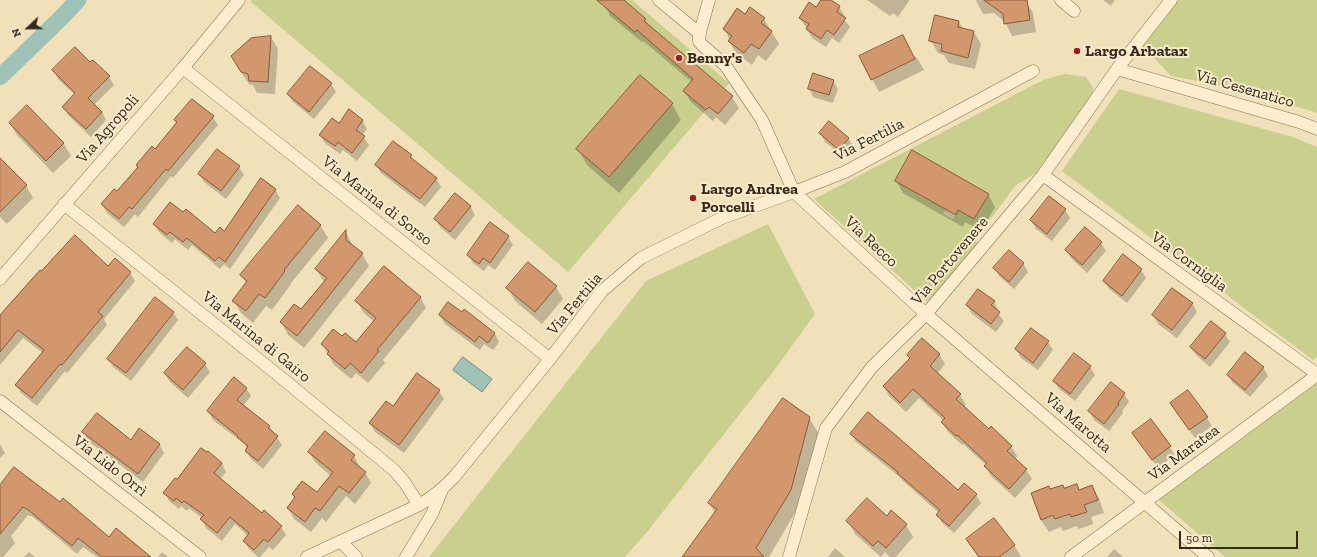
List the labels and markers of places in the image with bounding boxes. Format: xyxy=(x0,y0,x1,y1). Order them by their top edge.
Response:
place label: Largo Arbatax xyxy=(1085,41,1188,61)
marker: Largo Arbatax xyxy=(1072,46,1082,56)
place label: Benny's xyxy=(687,48,742,68)
marker: Benny's xyxy=(674,53,684,63)
place label: Largo Andrea Porcelli xyxy=(701,179,798,217)
marker: Largo Andrea Porcelli xyxy=(688,193,698,203)

